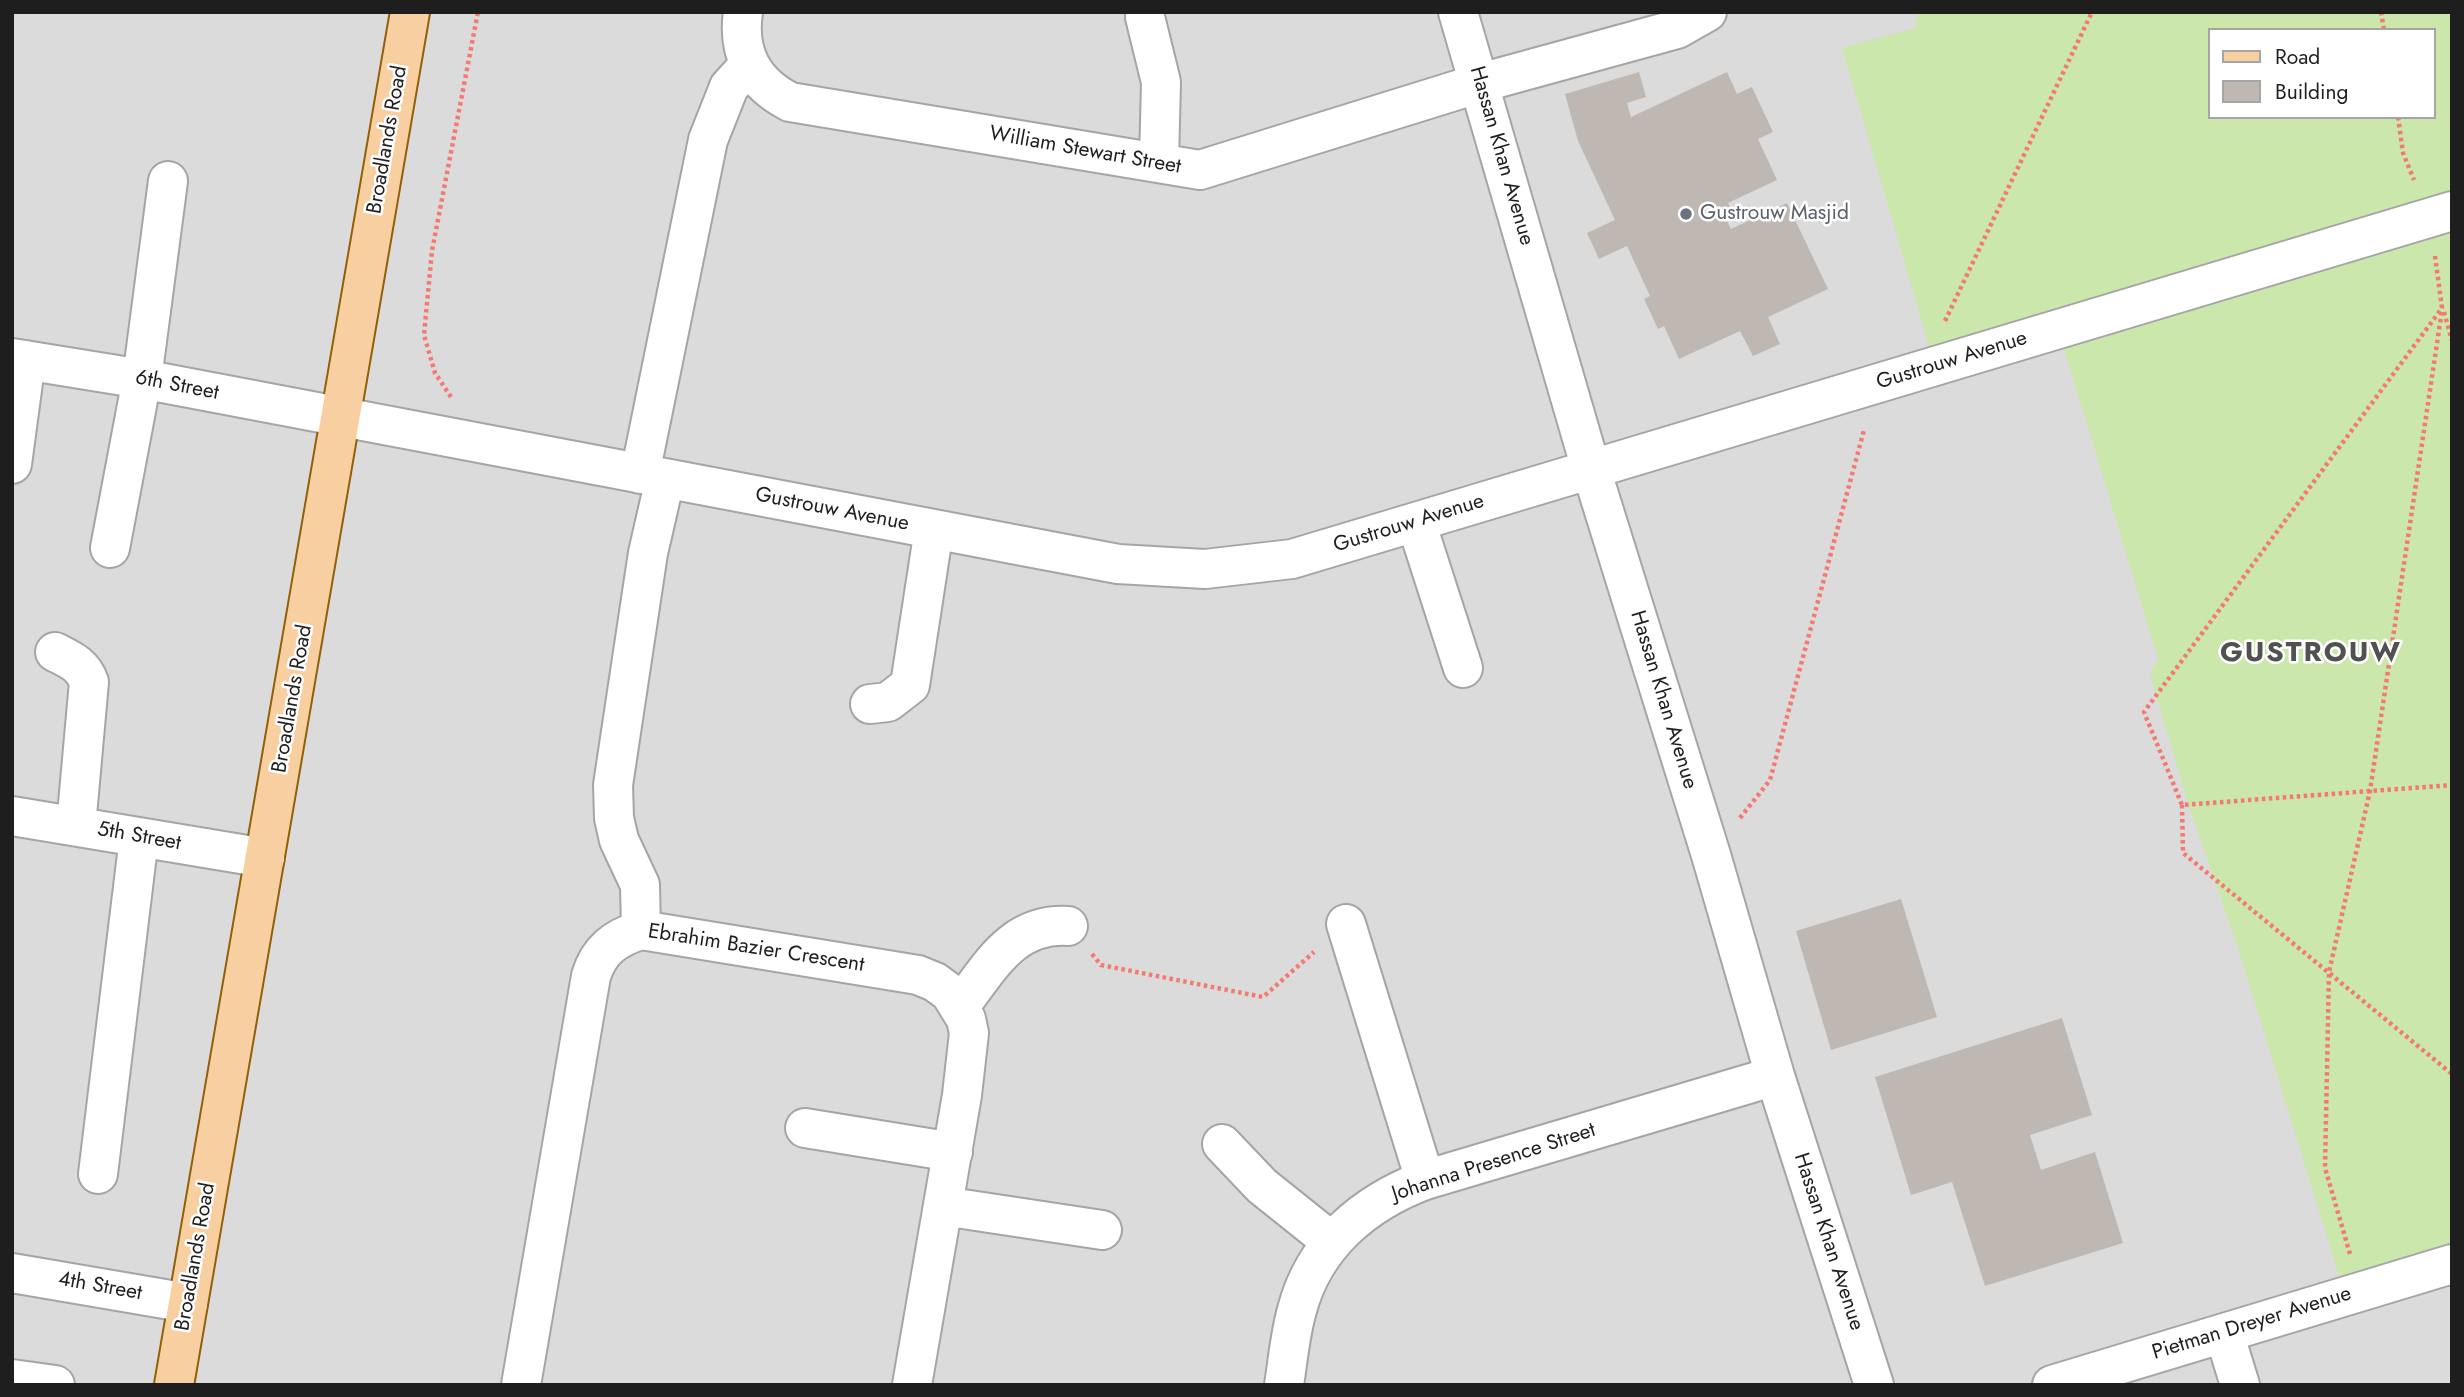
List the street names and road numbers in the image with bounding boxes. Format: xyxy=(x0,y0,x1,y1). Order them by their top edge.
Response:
street label: Broadlands Road xyxy=(363,64,413,216)
street label: Hassan Khan Avenue xyxy=(1463,64,1539,248)
street label: William Stewart Street xyxy=(987,122,1183,180)
street label: Gustrouw Avenue xyxy=(1874,326,2030,396)
street label: 6th Street xyxy=(133,366,221,406)
street label: Gustrouw Avenue xyxy=(753,483,911,537)
street label: Gustrouw Avenue xyxy=(1331,489,1487,559)
street label: Hassan Khan Avenue xyxy=(1624,608,1702,792)
street label: Broadlands Road xyxy=(268,623,318,775)
street label: 5th Street xyxy=(95,817,183,857)
street label: Ebrahim Bazier Crescent xyxy=(646,919,866,979)
street label: Johanna Presence Street xyxy=(1389,1118,1599,1208)
street label: Hassan Khan Avenue xyxy=(1787,1150,1869,1334)
street label: Broadlands Road xyxy=(171,1181,221,1333)
street label: 4th Street xyxy=(56,1267,144,1307)
street label: Pietman Dreyer Avenue xyxy=(2149,1282,2355,1366)

